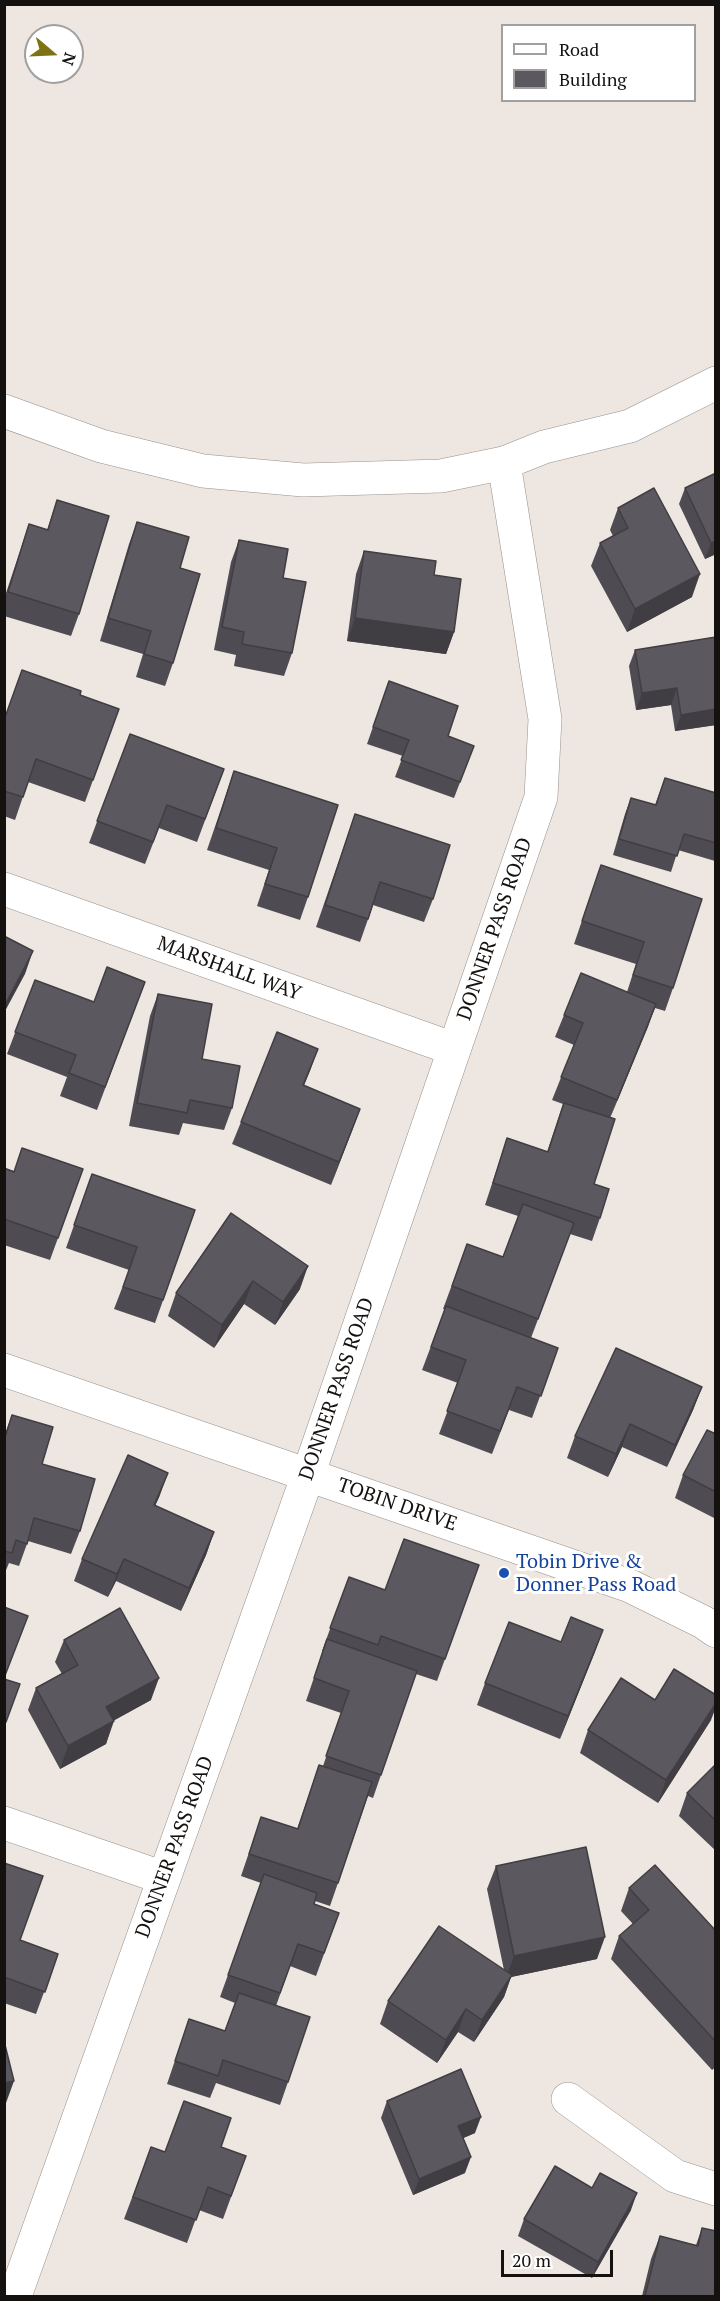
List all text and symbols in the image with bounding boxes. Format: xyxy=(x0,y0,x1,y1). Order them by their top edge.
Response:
north arrow xyxy=(24,24,84,84)
legend xyxy=(501,24,696,102)
text: Road xyxy=(559,37,599,61)
text: N xyxy=(57,50,82,69)
text: Building xyxy=(559,67,627,91)
street label: DONNER PASS ROAD xyxy=(452,835,538,1023)
street label: MARSHALL WAY xyxy=(154,932,304,1006)
street label: DONNER PASS ROAD xyxy=(294,1295,380,1483)
street label: TOBIN DRIVE xyxy=(334,1473,460,1537)
place label: Tobin Drive & Donner Pass Road xyxy=(516,1550,676,1597)
marker: Tobin Drive & Donner Pass Road xyxy=(497,1566,511,1580)
street label: DONNER PASS ROAD xyxy=(131,1753,219,1941)
scale bar xyxy=(504,2238,616,2276)
text: 20 m xyxy=(512,2248,551,2272)

